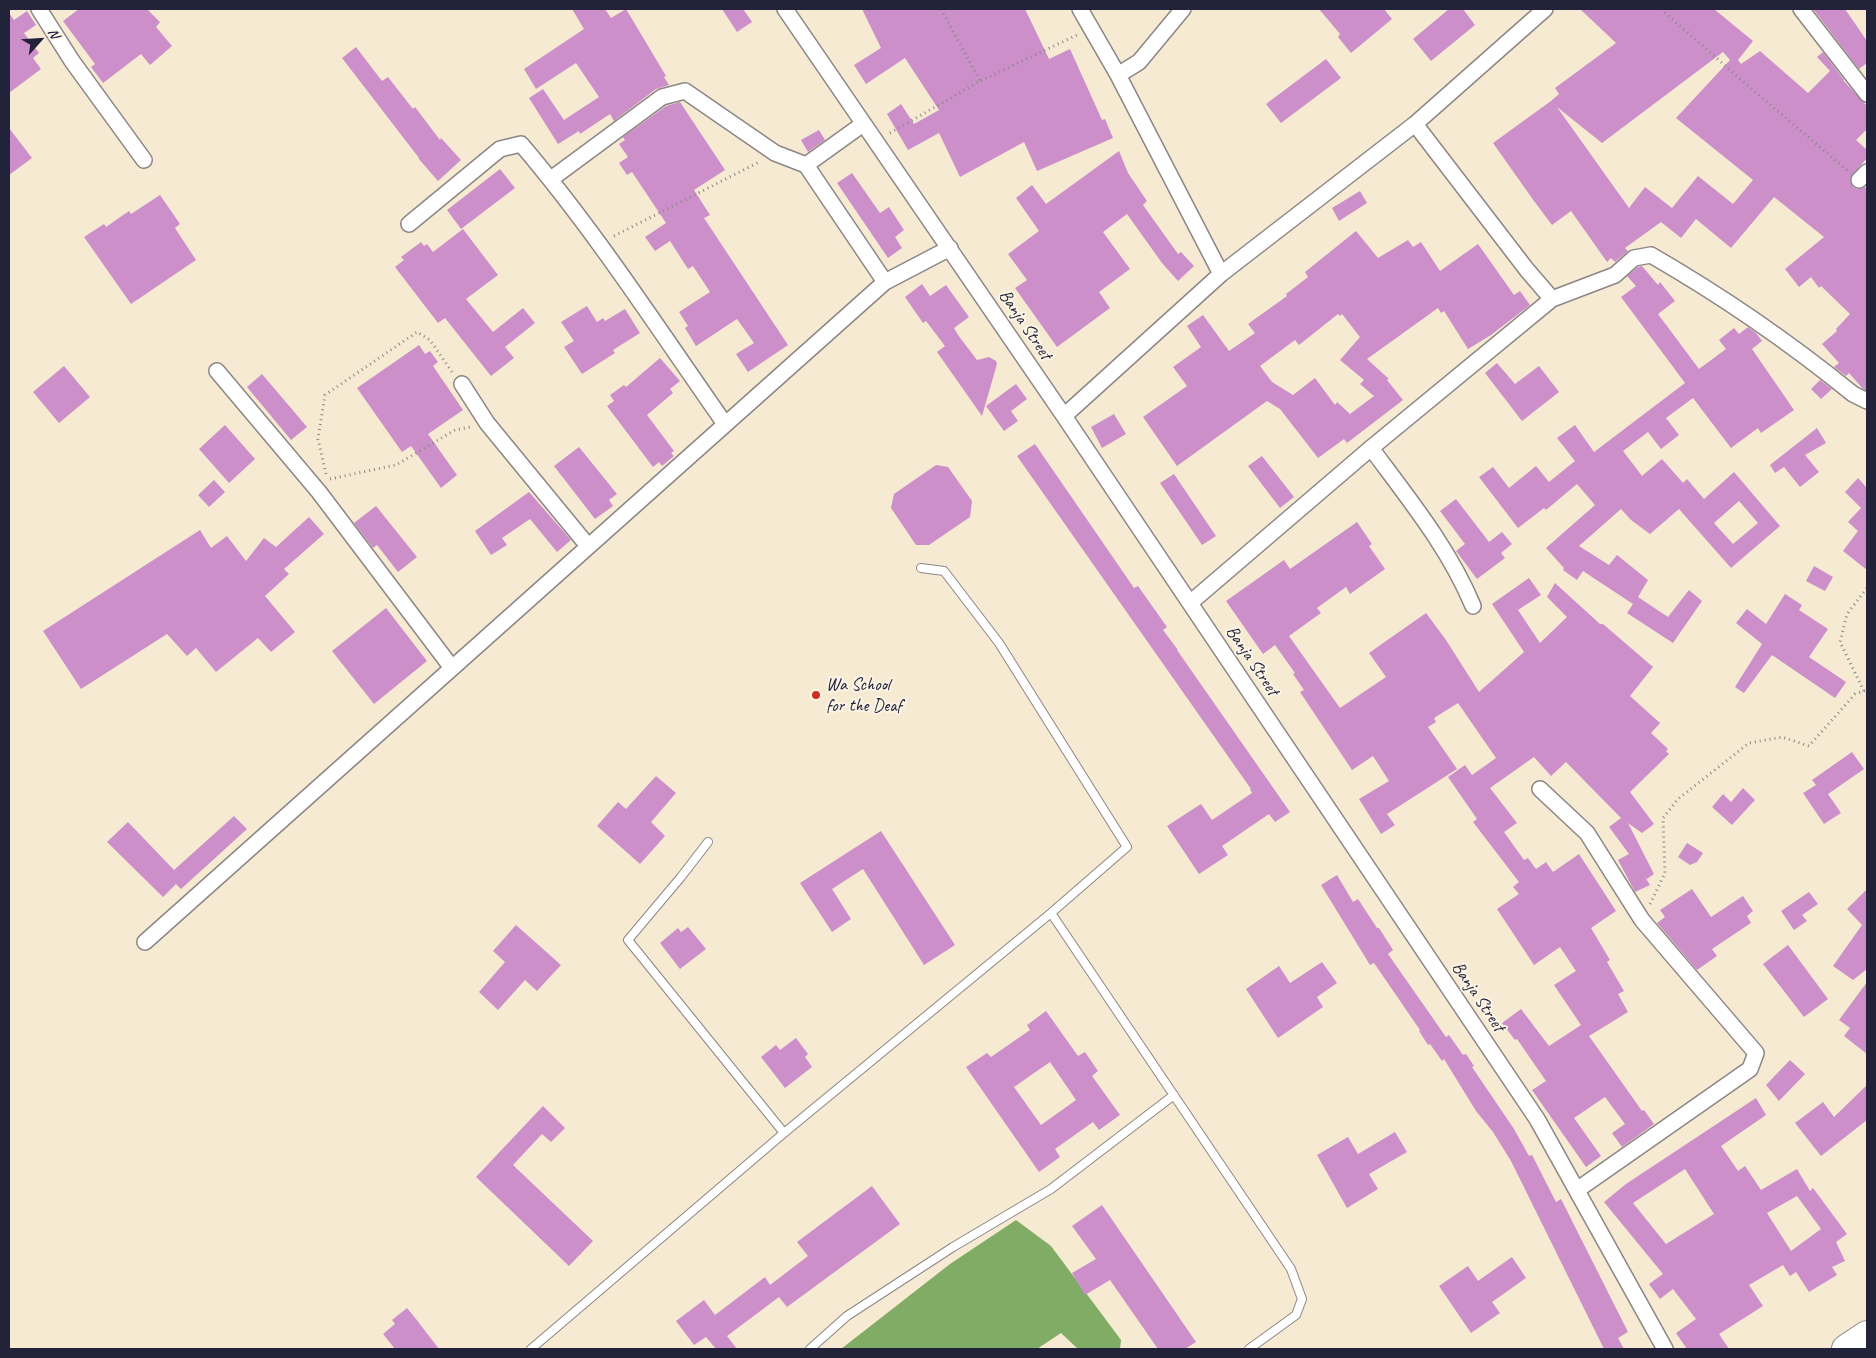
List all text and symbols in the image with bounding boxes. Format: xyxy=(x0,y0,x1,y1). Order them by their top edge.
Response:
north arrow xyxy=(15,15,65,65)
text: N xyxy=(44,26,63,41)
street label: Banja Street xyxy=(994,286,1056,364)
street label: Banja Street xyxy=(1221,622,1283,700)
place label: Wa School for the Deaf xyxy=(826,674,902,716)
marker: Wa School for the Deaf xyxy=(810,689,822,701)
street label: Banja Street xyxy=(1447,958,1509,1036)

